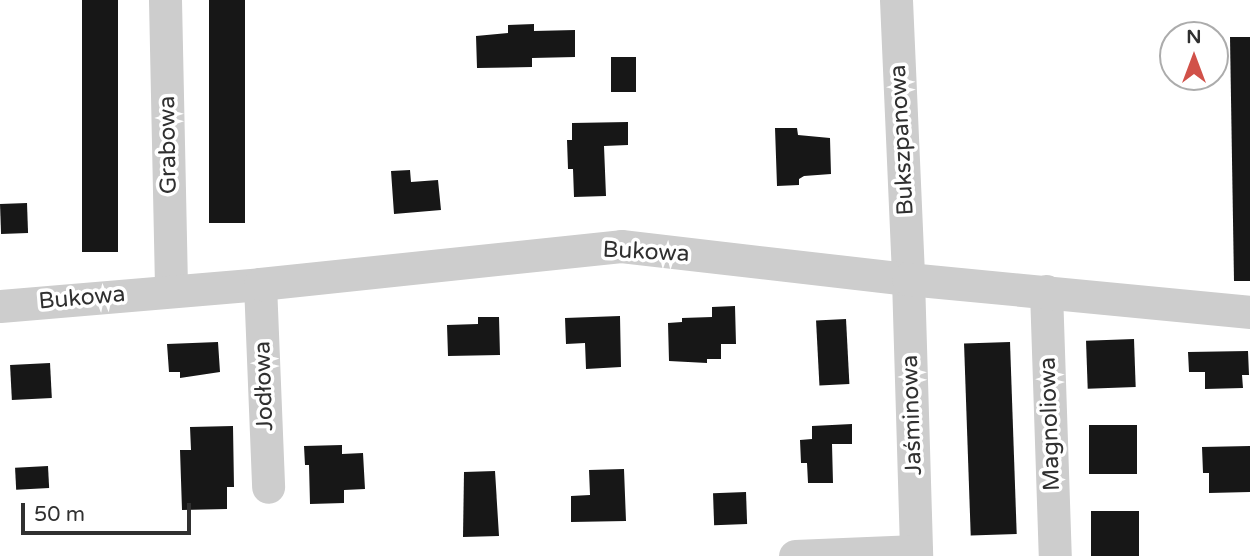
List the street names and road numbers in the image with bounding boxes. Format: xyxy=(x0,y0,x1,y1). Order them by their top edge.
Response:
street label: Bukszpanowa xyxy=(884,64,920,216)
street label: Grabowa xyxy=(153,96,183,194)
street label: Bukowa xyxy=(602,236,690,268)
street label: Bukowa xyxy=(37,280,127,316)
street label: Jodłowa xyxy=(249,341,279,431)
street label: Jaśminowa xyxy=(896,354,928,476)
street label: Magnoliowa xyxy=(1034,357,1066,491)

